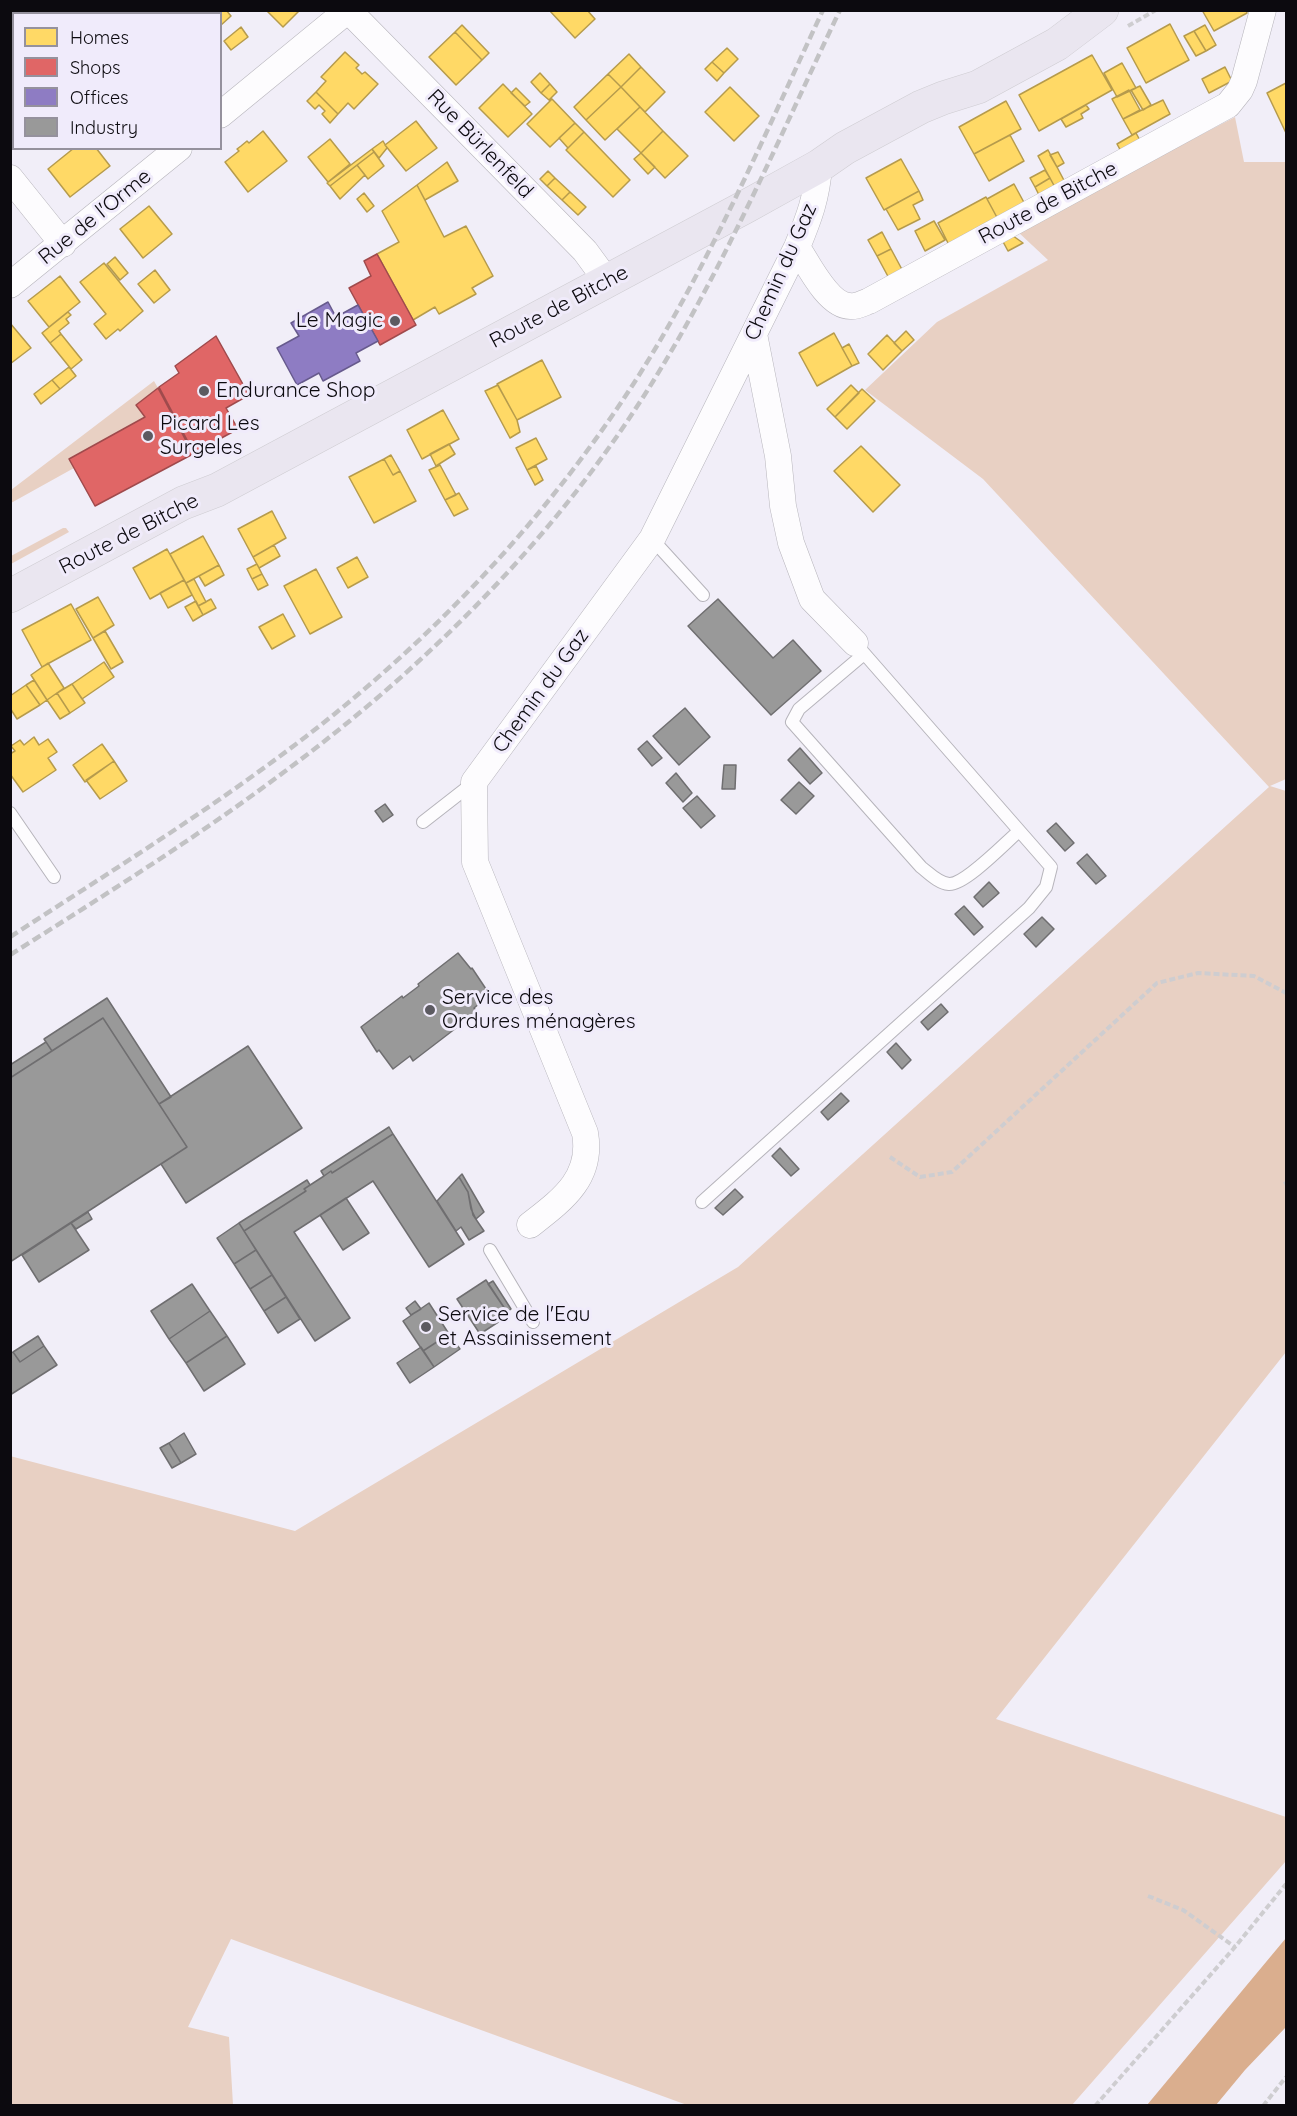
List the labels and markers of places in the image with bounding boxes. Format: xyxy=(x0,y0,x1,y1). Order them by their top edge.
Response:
place label: Le Magic xyxy=(296,308,383,334)
marker: Le Magic xyxy=(388,314,402,328)
place label: Endurance Shop xyxy=(216,378,375,404)
marker: Endurance Shop xyxy=(197,384,211,398)
place label: Picard Les Surgeles xyxy=(160,411,260,461)
marker: Picard Les Surgeles xyxy=(141,429,155,443)
place label: Service des Ordures ménagères xyxy=(442,985,636,1035)
marker: Service des Ordures ménagères xyxy=(423,1003,437,1017)
place label: Service de l'Eau et Assainissement xyxy=(438,1302,612,1352)
marker: Service de l'Eau et Assainissement xyxy=(419,1320,433,1334)

